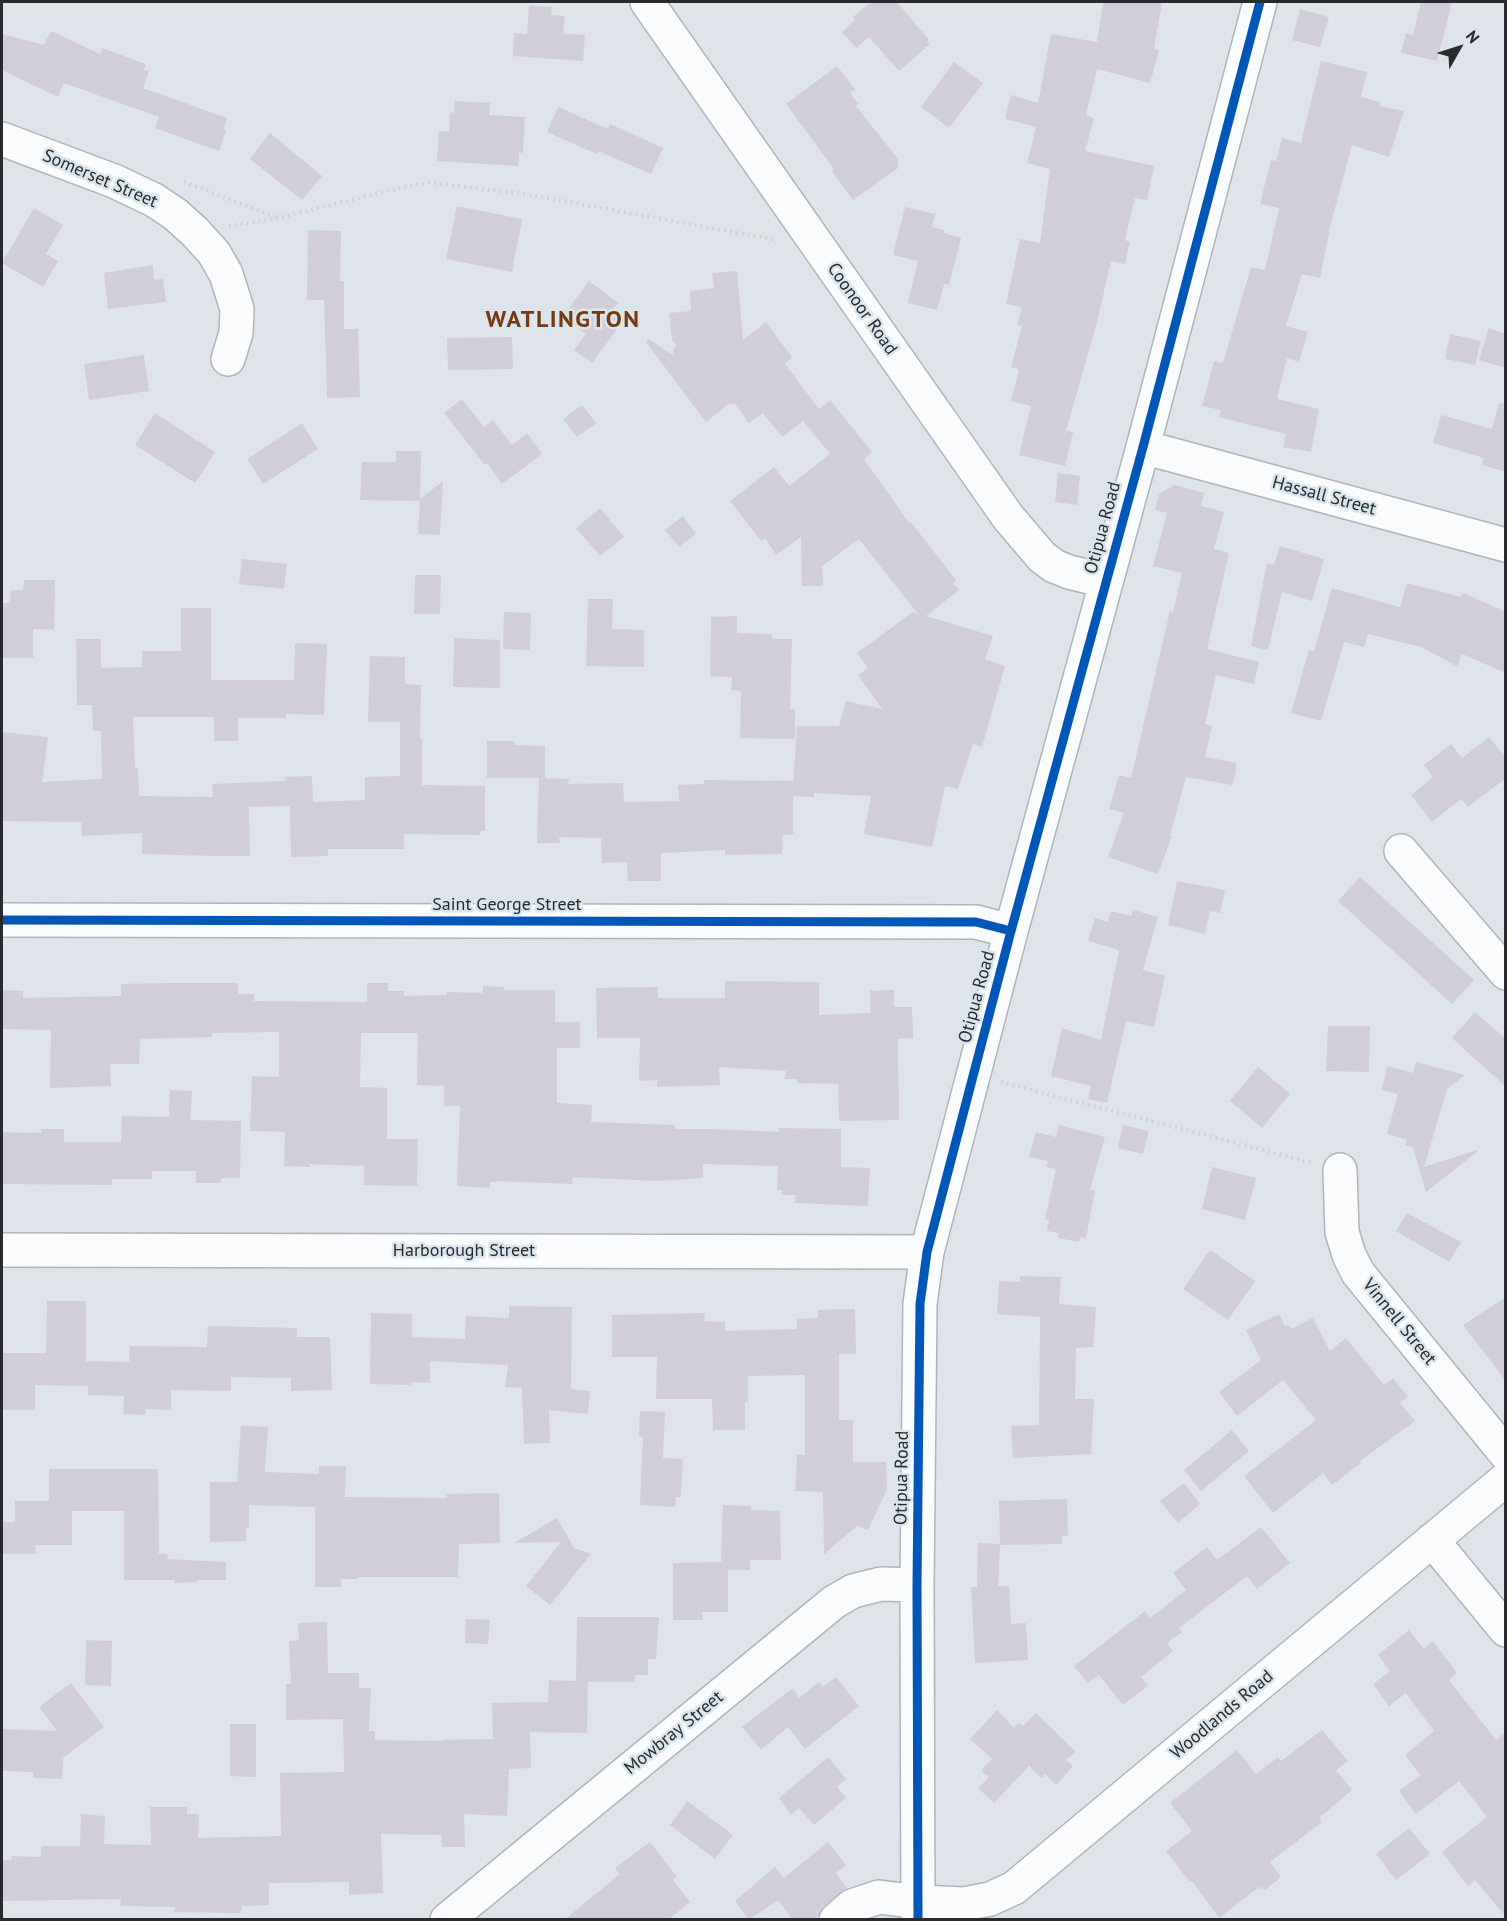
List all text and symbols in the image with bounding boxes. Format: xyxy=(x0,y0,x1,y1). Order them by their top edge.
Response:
north arrow xyxy=(1429,18,1489,78)
text: N xyxy=(1462,26,1484,47)
street label: Somerset Street xyxy=(39,145,161,213)
street label: Coonoor Road xyxy=(822,259,902,359)
district label: WATLINGTON xyxy=(485,306,641,334)
street label: Hassall Street xyxy=(1270,472,1378,520)
street label: Otipua Road xyxy=(1080,480,1126,576)
street label: Saint George Street xyxy=(432,894,582,916)
street label: Otipua Road xyxy=(954,949,1000,1045)
street label: Harborough Street xyxy=(393,1240,535,1262)
street label: Vinnell Street xyxy=(1358,1274,1440,1370)
street label: Otipua Road xyxy=(890,1431,914,1525)
street label: Woodlands Road xyxy=(1166,1666,1278,1764)
street label: Mowbray Street xyxy=(620,1687,728,1779)

